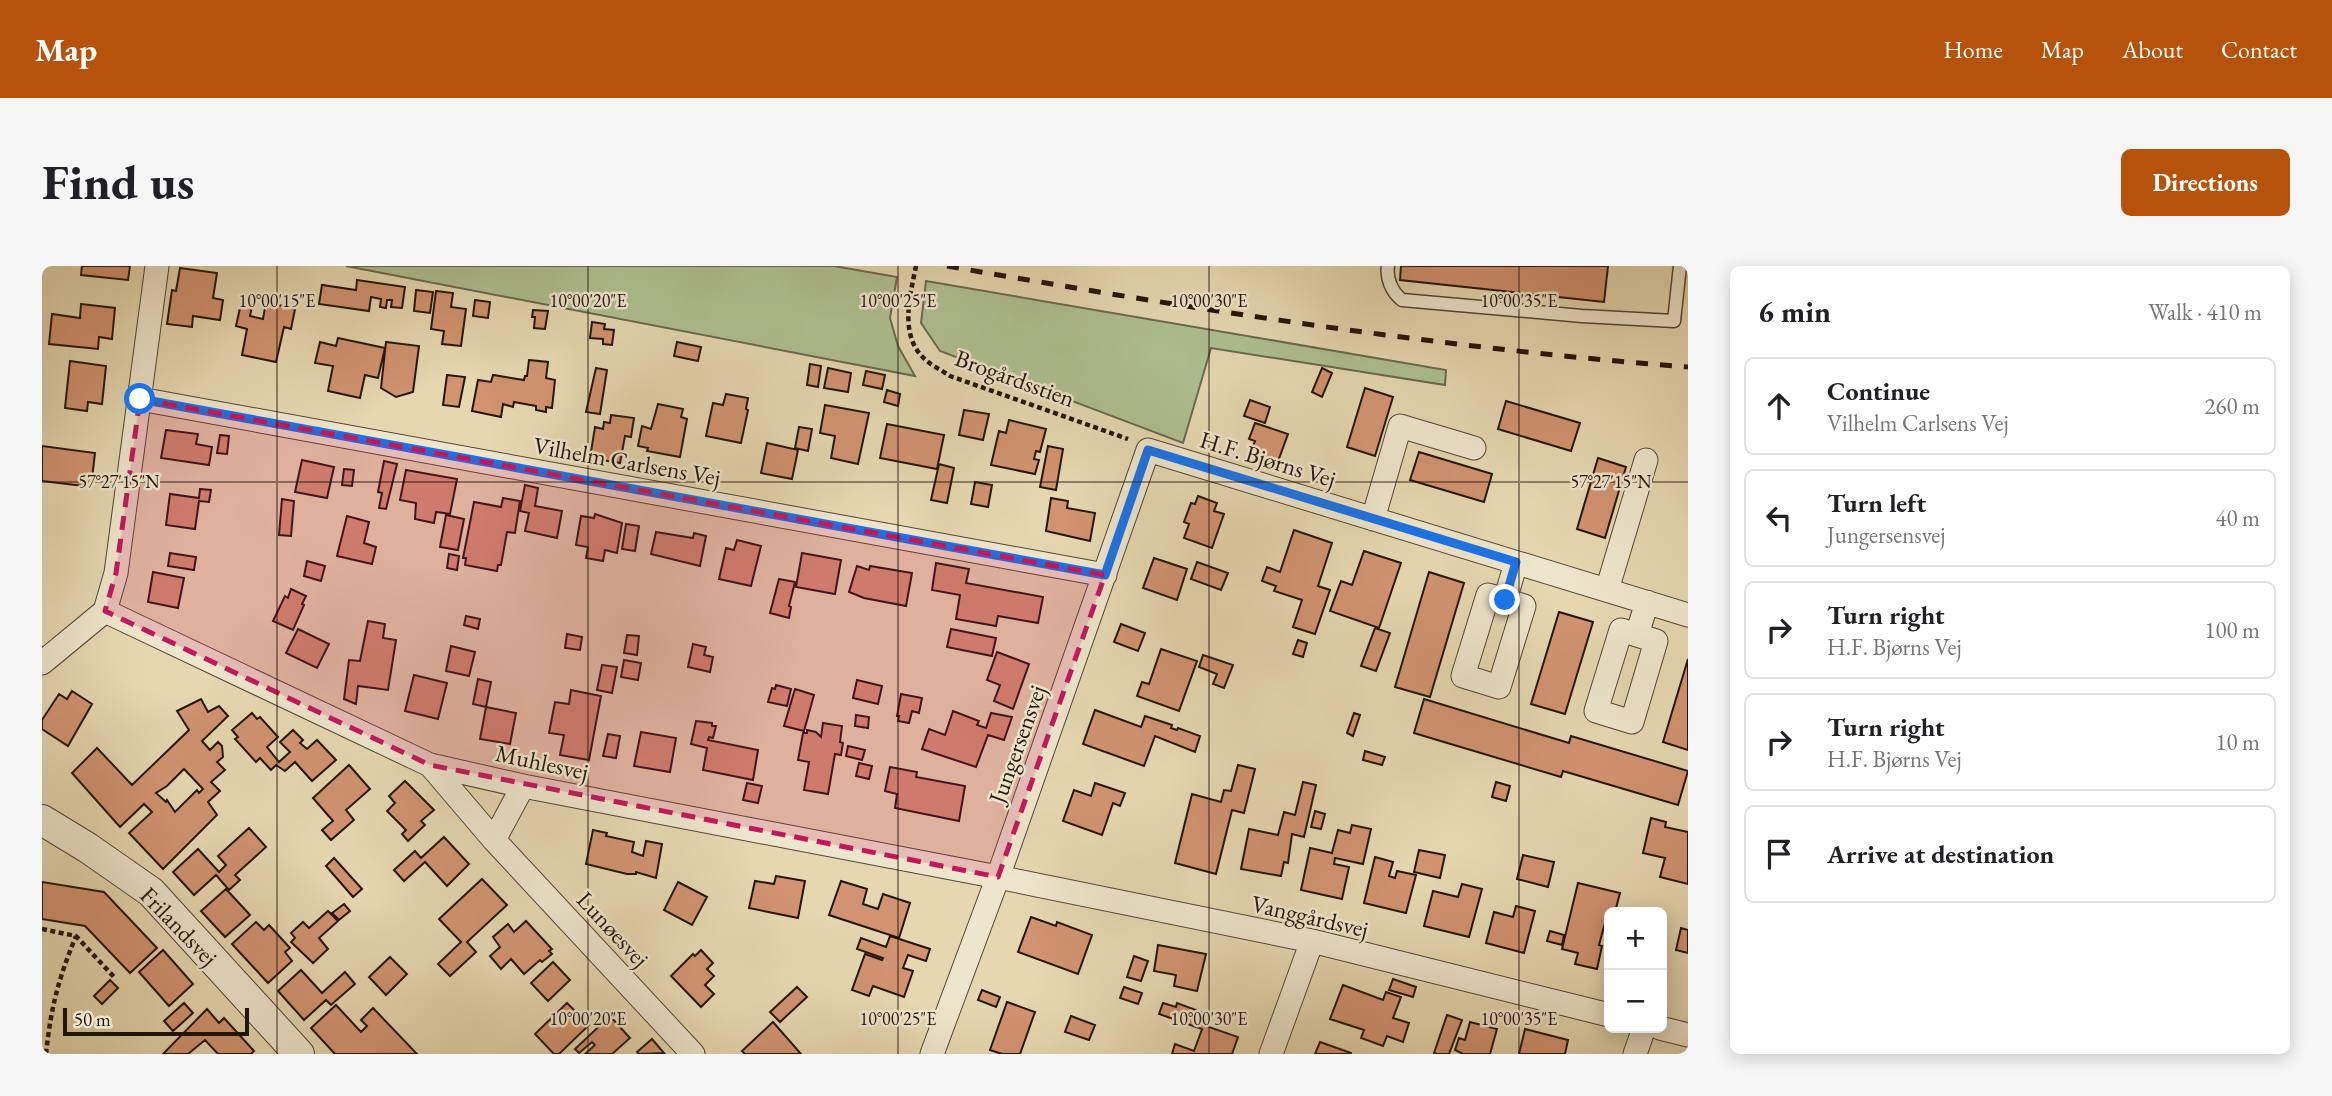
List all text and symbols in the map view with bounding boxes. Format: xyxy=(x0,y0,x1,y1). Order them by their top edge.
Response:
text: Map xyxy=(35,28,97,71)
text: Home xyxy=(1943,34,2003,65)
text: Map xyxy=(2041,34,2084,65)
text: About xyxy=(2122,34,2183,65)
text: Contact xyxy=(2221,34,2297,65)
button: Directions xyxy=(2121,149,2290,216)
text: Find us xyxy=(42,150,194,214)
text: 10°00'15"E xyxy=(239,289,315,312)
text: 10°00'20"E xyxy=(550,289,626,312)
text: 10°00'25"E xyxy=(860,289,936,312)
text: 10°00'30"E xyxy=(1171,289,1247,312)
text: 10°00'35"E xyxy=(1481,289,1557,312)
text: 6 min xyxy=(1758,292,1831,331)
text: Walk · 410 m xyxy=(2148,297,2262,327)
street label: Brogårdsstien xyxy=(951,342,1079,414)
text: Continue xyxy=(1827,374,1930,408)
route start xyxy=(124,383,155,414)
icon: ahead xyxy=(1760,387,1798,425)
text: 260 m xyxy=(2204,391,2260,421)
text: Vilhelm Carlsens Vej xyxy=(1827,408,2009,438)
street label: H.F. Bjørns Vej xyxy=(1196,424,1340,494)
street label: Vilhelm Carlsens Vej xyxy=(531,429,723,493)
text: 57°27'15"N xyxy=(79,470,160,493)
text: 57°27'15"N xyxy=(1571,470,1652,493)
text: Turn left xyxy=(1827,486,1926,520)
icon: left xyxy=(1760,499,1798,537)
text: 40 m xyxy=(2215,503,2260,533)
text: Jungersensvej xyxy=(1827,520,1945,550)
route end xyxy=(1489,584,1520,615)
text: Turn right xyxy=(1827,598,1945,632)
icon: right xyxy=(1760,611,1798,649)
text: 100 m xyxy=(2204,615,2260,645)
text: H.F. Bjørns Vej xyxy=(1827,632,1962,662)
street label: Jungersensvej xyxy=(981,681,1053,809)
text: Turn right xyxy=(1827,710,1945,744)
icon: right xyxy=(1760,723,1798,761)
text: 10 m xyxy=(2215,727,2260,757)
street label: Muhlesvej xyxy=(493,737,591,787)
text: H.F. Bjørns Vej xyxy=(1827,744,1962,774)
icon: arrive xyxy=(1760,835,1798,873)
text: Arrive at destination xyxy=(1827,837,2054,871)
street label: Frilandsvej xyxy=(134,880,224,972)
street label: Lunøesvej xyxy=(570,884,656,974)
street label: Vanggårdsvej xyxy=(1249,888,1371,944)
map controls xyxy=(1604,907,1667,1033)
button: + xyxy=(1604,907,1667,970)
button: − xyxy=(1604,970,1667,1033)
scale bar xyxy=(63,1005,248,1037)
text: 50 m xyxy=(74,1007,111,1032)
text: 10°00'20"E xyxy=(550,1007,626,1030)
text: 10°00'25"E xyxy=(860,1007,936,1030)
text: 10°00'30"E xyxy=(1171,1007,1247,1030)
text: 10°00'35"E xyxy=(1481,1007,1557,1030)

